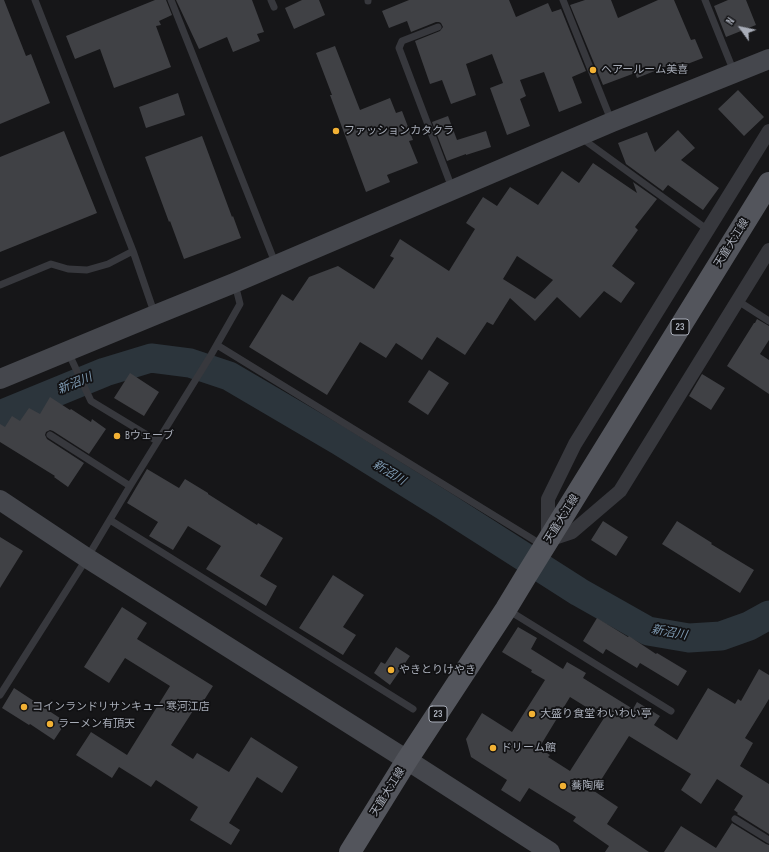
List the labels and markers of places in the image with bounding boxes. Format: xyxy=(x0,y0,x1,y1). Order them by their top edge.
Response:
place label: ヘアールーム美喜 xyxy=(601,63,688,77)
marker: ヘアールーム美喜 xyxy=(588,65,598,75)
place label: ファッションカタクラ xyxy=(344,124,454,138)
marker: ファッションカタクラ xyxy=(331,126,341,136)
place label: Bウェーブ xyxy=(125,429,174,443)
marker: Bウェーブ xyxy=(112,431,122,441)
place label: やきとりけやき xyxy=(399,663,476,677)
marker: やきとりけやき xyxy=(386,665,396,675)
place label: コインランドリサンキュー 寒河江店 xyxy=(32,700,210,714)
marker: コインランドリサンキュー 寒河江店 xyxy=(19,702,29,712)
place label: 大盛り食堂 わいわい亭 xyxy=(540,707,652,721)
marker: 大盛り食堂 わいわい亭 xyxy=(527,709,537,719)
place label: ラーメン有頂天 xyxy=(58,717,135,731)
marker: ラーメン有頂天 xyxy=(45,719,55,729)
place label: ドリーム館 xyxy=(501,741,556,755)
marker: ドリーム館 xyxy=(488,743,498,753)
place label: 蕎陶庵 xyxy=(571,779,604,793)
marker: 蕎陶庵 xyxy=(558,781,568,791)

